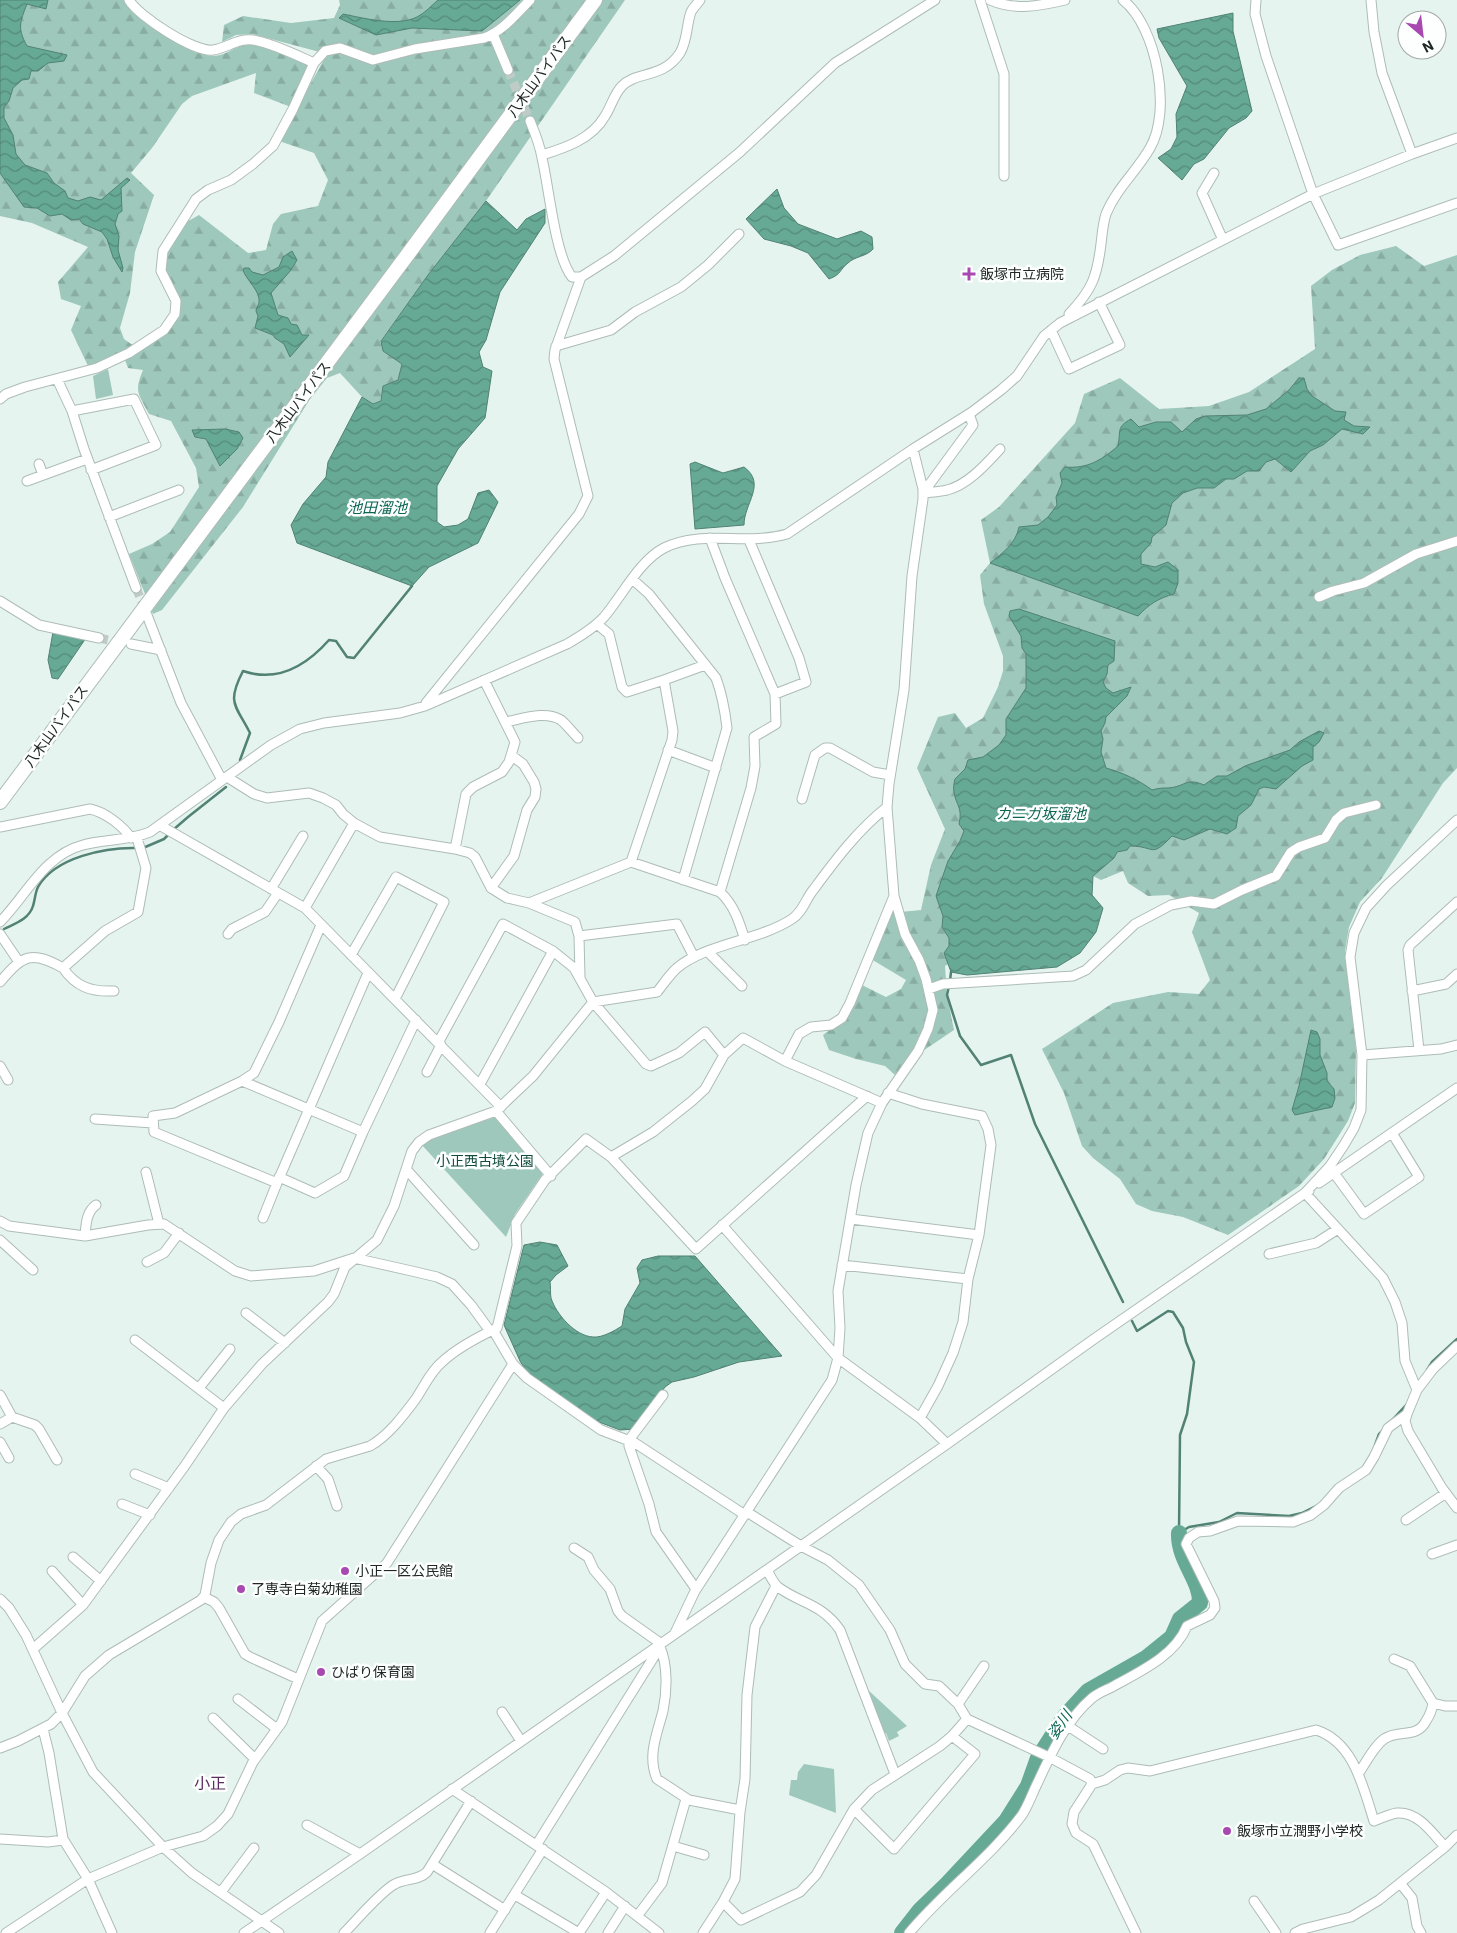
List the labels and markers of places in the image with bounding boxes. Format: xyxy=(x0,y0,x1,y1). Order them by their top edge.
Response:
place label: 飯塚市立病院 xyxy=(980,266,1064,282)
marker: 飯塚市立病院 xyxy=(962,267,976,281)
place label: 小正一区公民館 xyxy=(355,1563,453,1579)
marker: 小正一区公民館 xyxy=(339,1565,351,1577)
place label: 了専寺白菊幼稚園 xyxy=(251,1581,363,1597)
marker: 了専寺白菊幼稚園 xyxy=(235,1583,247,1595)
place label: ひばり保育園 xyxy=(331,1664,415,1680)
marker: ひばり保育園 xyxy=(315,1666,327,1678)
place label: 飯塚市立潤野小学校 xyxy=(1237,1823,1363,1839)
marker: 飯塚市立潤野小学校 xyxy=(1221,1825,1233,1837)

